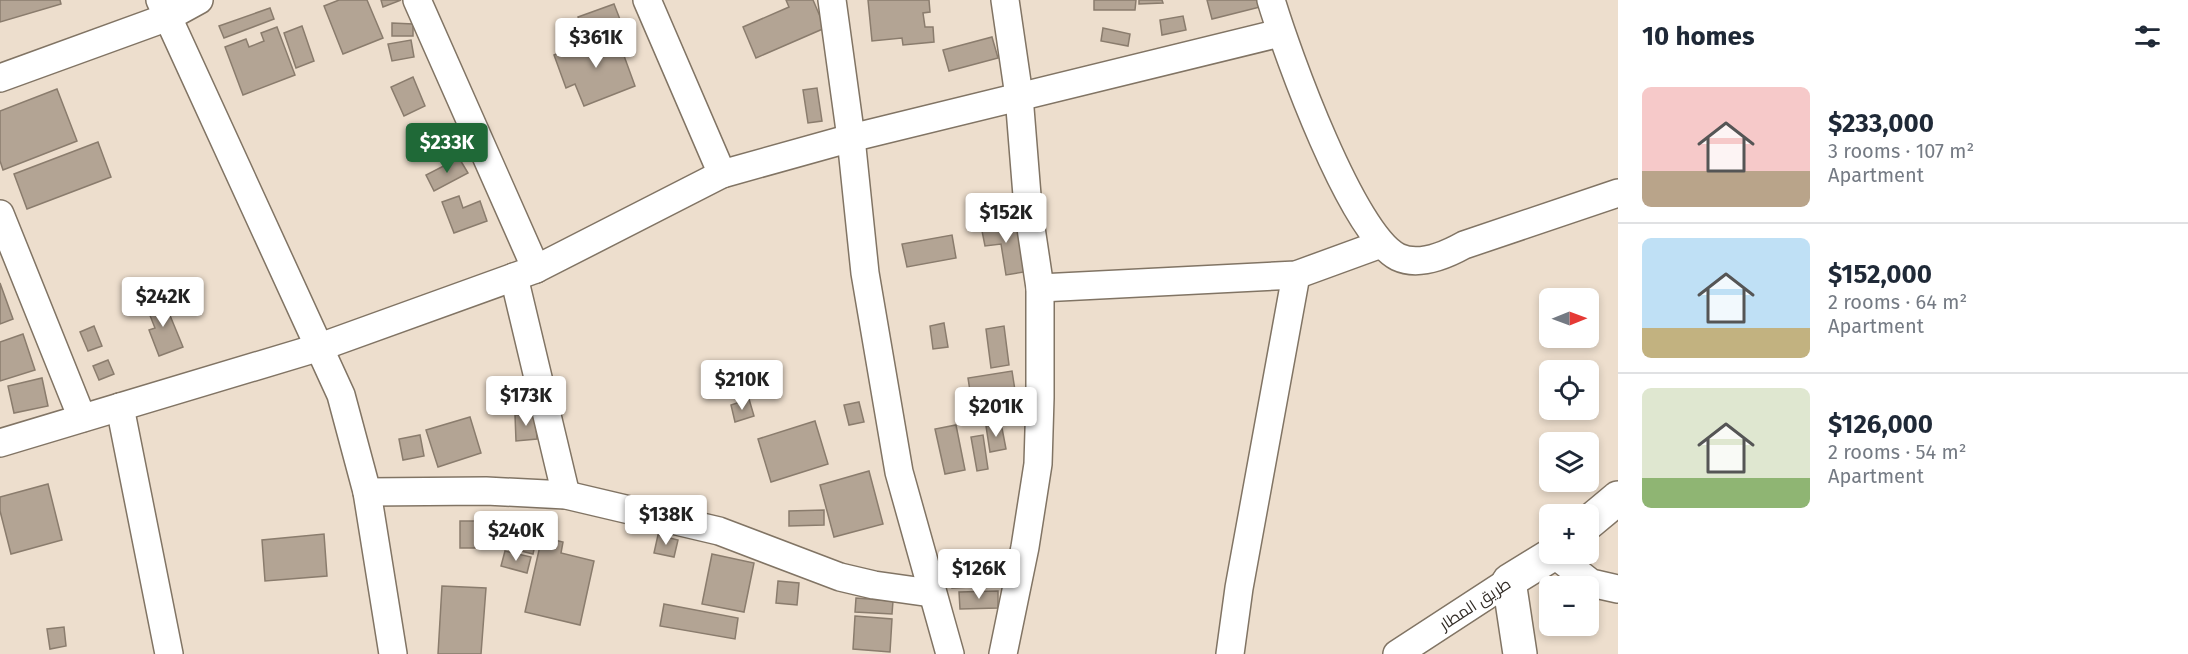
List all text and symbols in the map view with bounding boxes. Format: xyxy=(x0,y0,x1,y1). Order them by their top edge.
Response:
pin: $361K xyxy=(554,18,638,69)
icon: filters xyxy=(2131,20,2164,53)
text: 10 homes xyxy=(1642,21,1755,52)
text: $361K xyxy=(569,25,623,49)
text: $233,000 xyxy=(1828,108,1934,139)
icon: home xyxy=(1690,111,1762,183)
pin: $233K xyxy=(405,123,489,174)
text: $233K xyxy=(420,130,474,154)
text: 3 rooms · 107 m² xyxy=(1828,139,1974,163)
text: Apartment xyxy=(1828,163,1924,187)
pin: $152K xyxy=(964,193,1048,244)
text: $152K xyxy=(980,200,1032,224)
text: $152,000 xyxy=(1828,259,1932,290)
icon: home xyxy=(1690,262,1762,334)
pin: $242K xyxy=(121,277,205,328)
text: $242K xyxy=(136,284,190,308)
north arrow xyxy=(1539,288,1599,348)
map controls xyxy=(1539,288,1599,636)
text: 2 rooms · 64 m² xyxy=(1828,290,1967,314)
text: Apartment xyxy=(1828,314,1924,338)
pin: $210K xyxy=(700,360,784,411)
button: locate xyxy=(1539,360,1599,420)
text: $210K xyxy=(715,367,769,391)
pin: $173K xyxy=(484,376,568,427)
text: $173K xyxy=(500,383,552,407)
pin: $201K xyxy=(954,387,1038,438)
text: $201K xyxy=(969,394,1023,418)
text: $126,000 xyxy=(1828,409,1933,440)
icon: home xyxy=(1690,412,1762,484)
button: layers xyxy=(1539,432,1599,492)
text: 2 rooms · 54 m² xyxy=(1828,440,1967,464)
text: Apartment xyxy=(1828,464,1924,488)
pin: $138K xyxy=(624,495,708,546)
text: $138K xyxy=(639,502,693,526)
button: + xyxy=(1539,504,1599,564)
pin: $240K xyxy=(474,511,558,562)
text: $240K xyxy=(488,518,544,542)
pin: $126K xyxy=(937,549,1021,600)
text: $126K xyxy=(952,556,1006,580)
street label: طريق المطار xyxy=(1435,574,1515,635)
button: − xyxy=(1539,576,1599,636)

